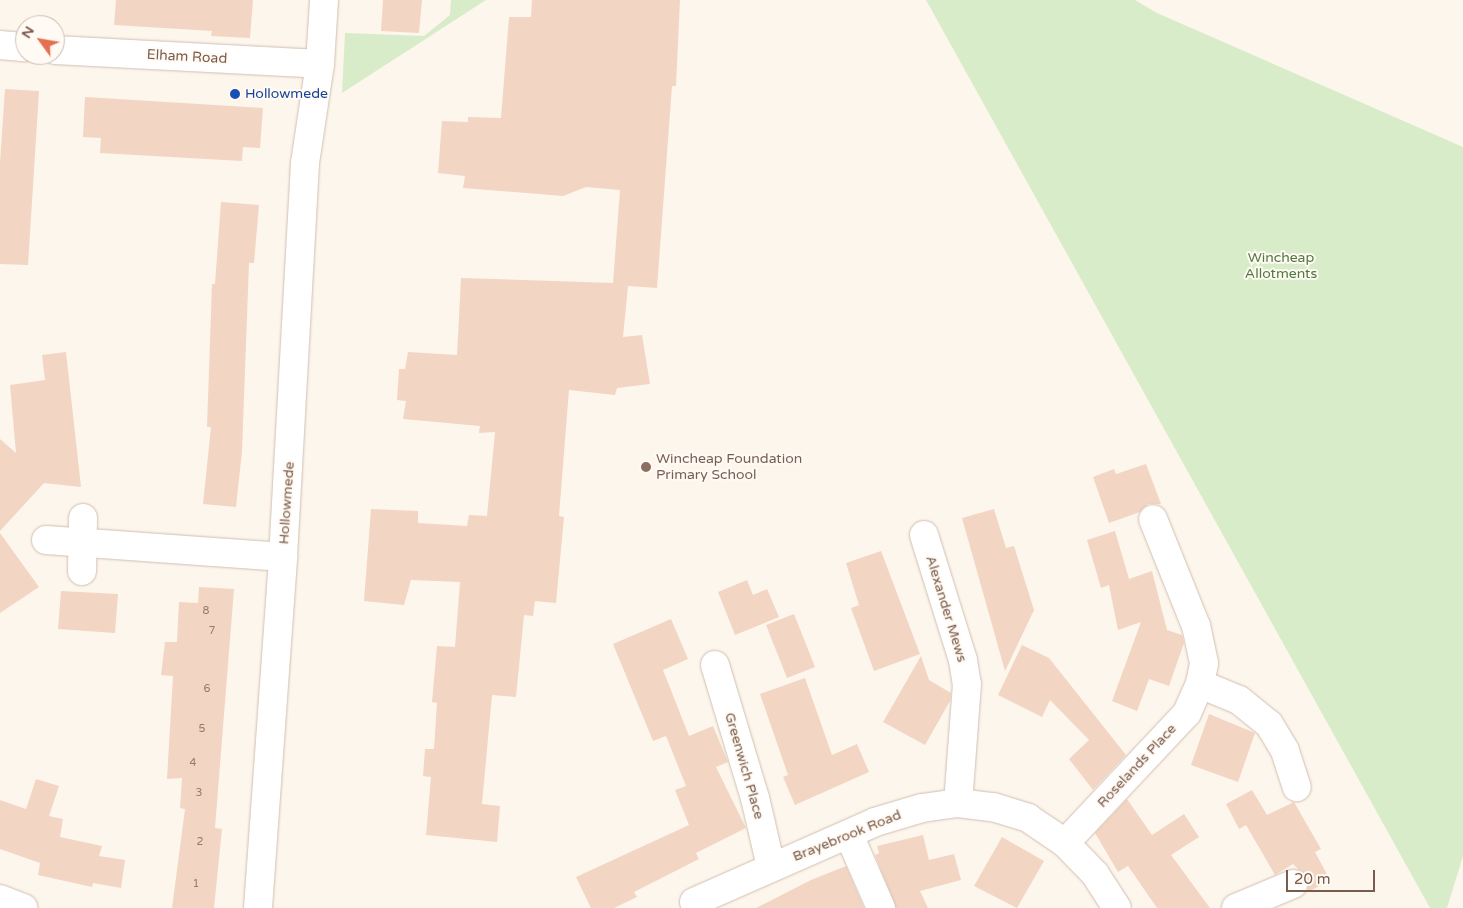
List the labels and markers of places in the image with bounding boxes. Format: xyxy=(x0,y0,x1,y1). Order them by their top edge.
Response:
place label: Hollowmede xyxy=(245,86,328,102)
marker: Hollowmede xyxy=(229,88,241,100)
place label: Wincheap Foundation Primary School xyxy=(656,451,802,484)
marker: Wincheap Foundation Primary School xyxy=(640,461,652,473)

